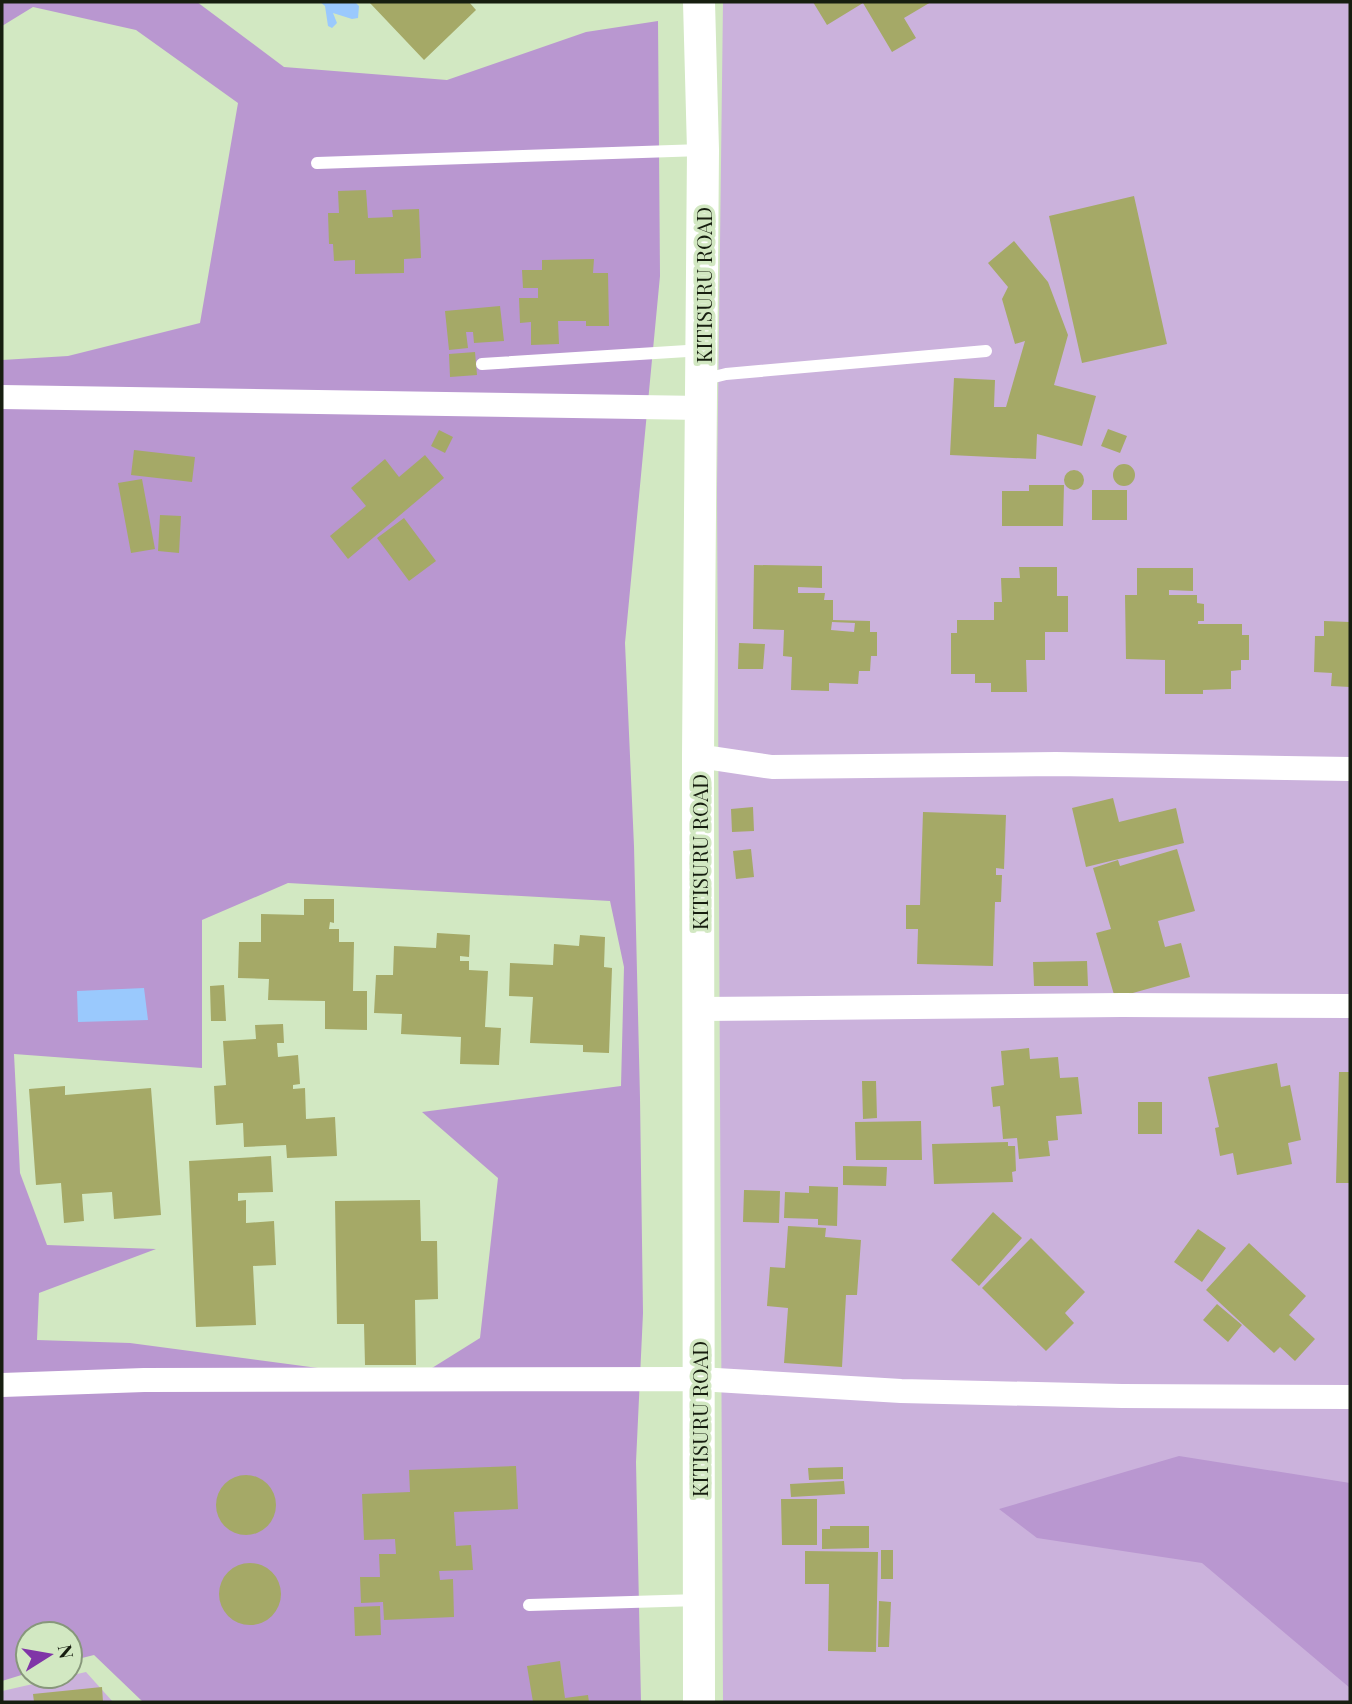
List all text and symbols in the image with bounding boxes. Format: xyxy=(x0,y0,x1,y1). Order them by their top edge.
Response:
street label: KITISURU ROAD xyxy=(689,207,717,363)
street label: KITISURU ROAD xyxy=(685,774,713,930)
street label: KITISURU ROAD xyxy=(685,1341,713,1497)
north arrow xyxy=(14,1620,84,1690)
text: N xyxy=(53,1642,81,1661)

